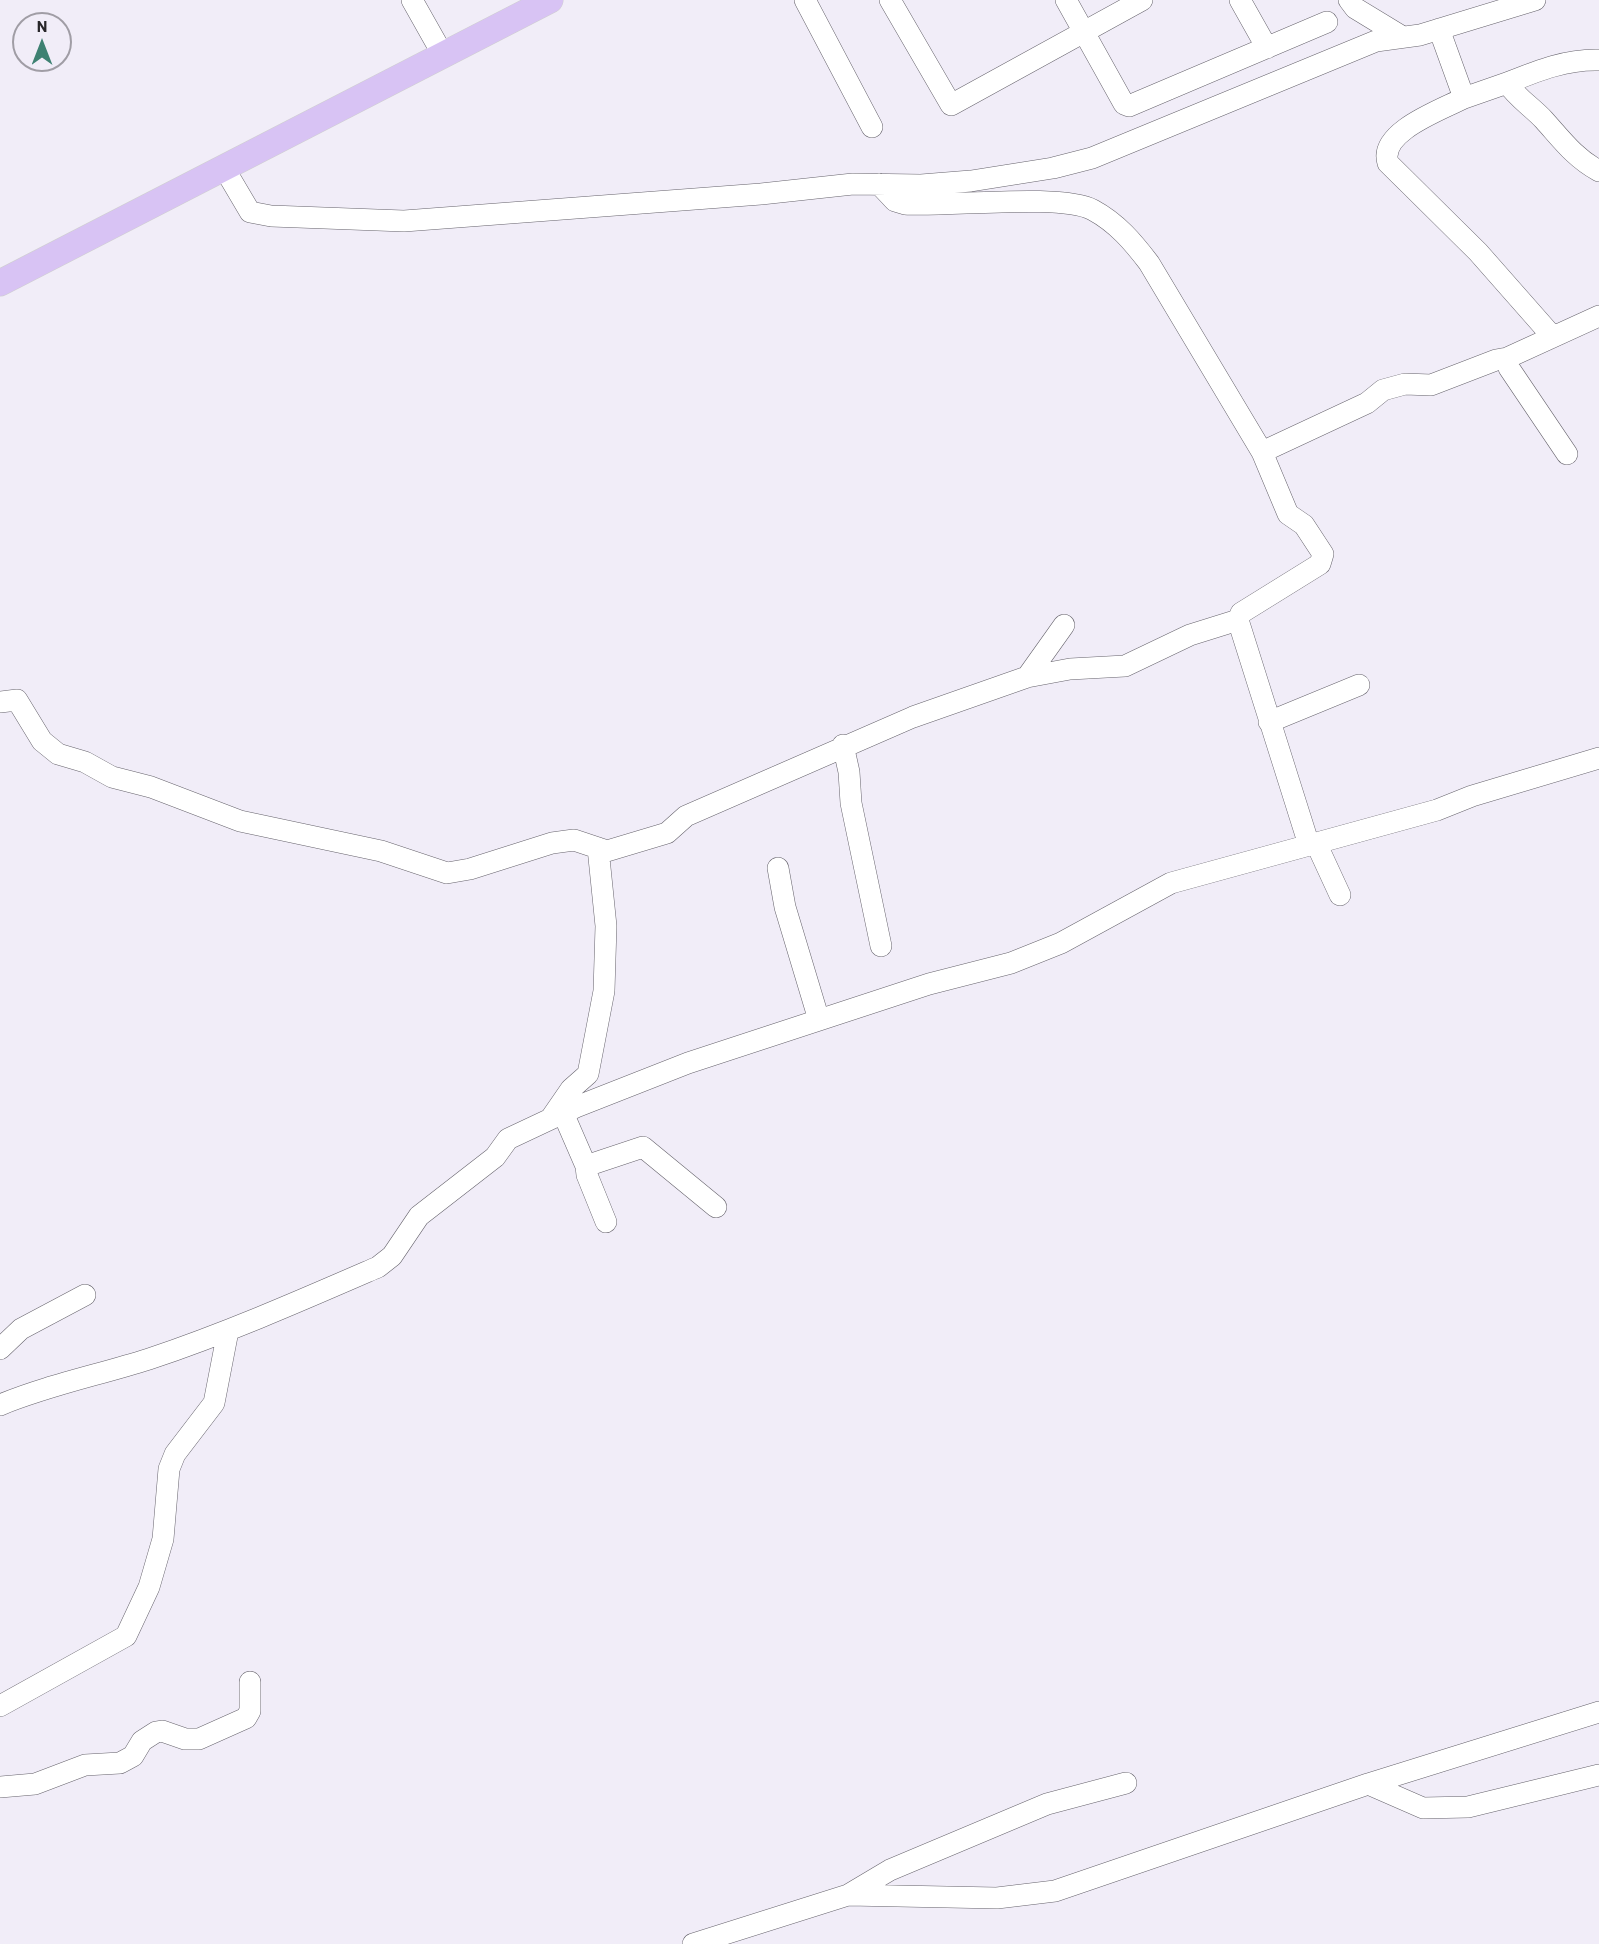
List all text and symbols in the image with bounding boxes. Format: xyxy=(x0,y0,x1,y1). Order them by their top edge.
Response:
north arrow xyxy=(12,12,72,72)
text: N xyxy=(37,16,47,35)

